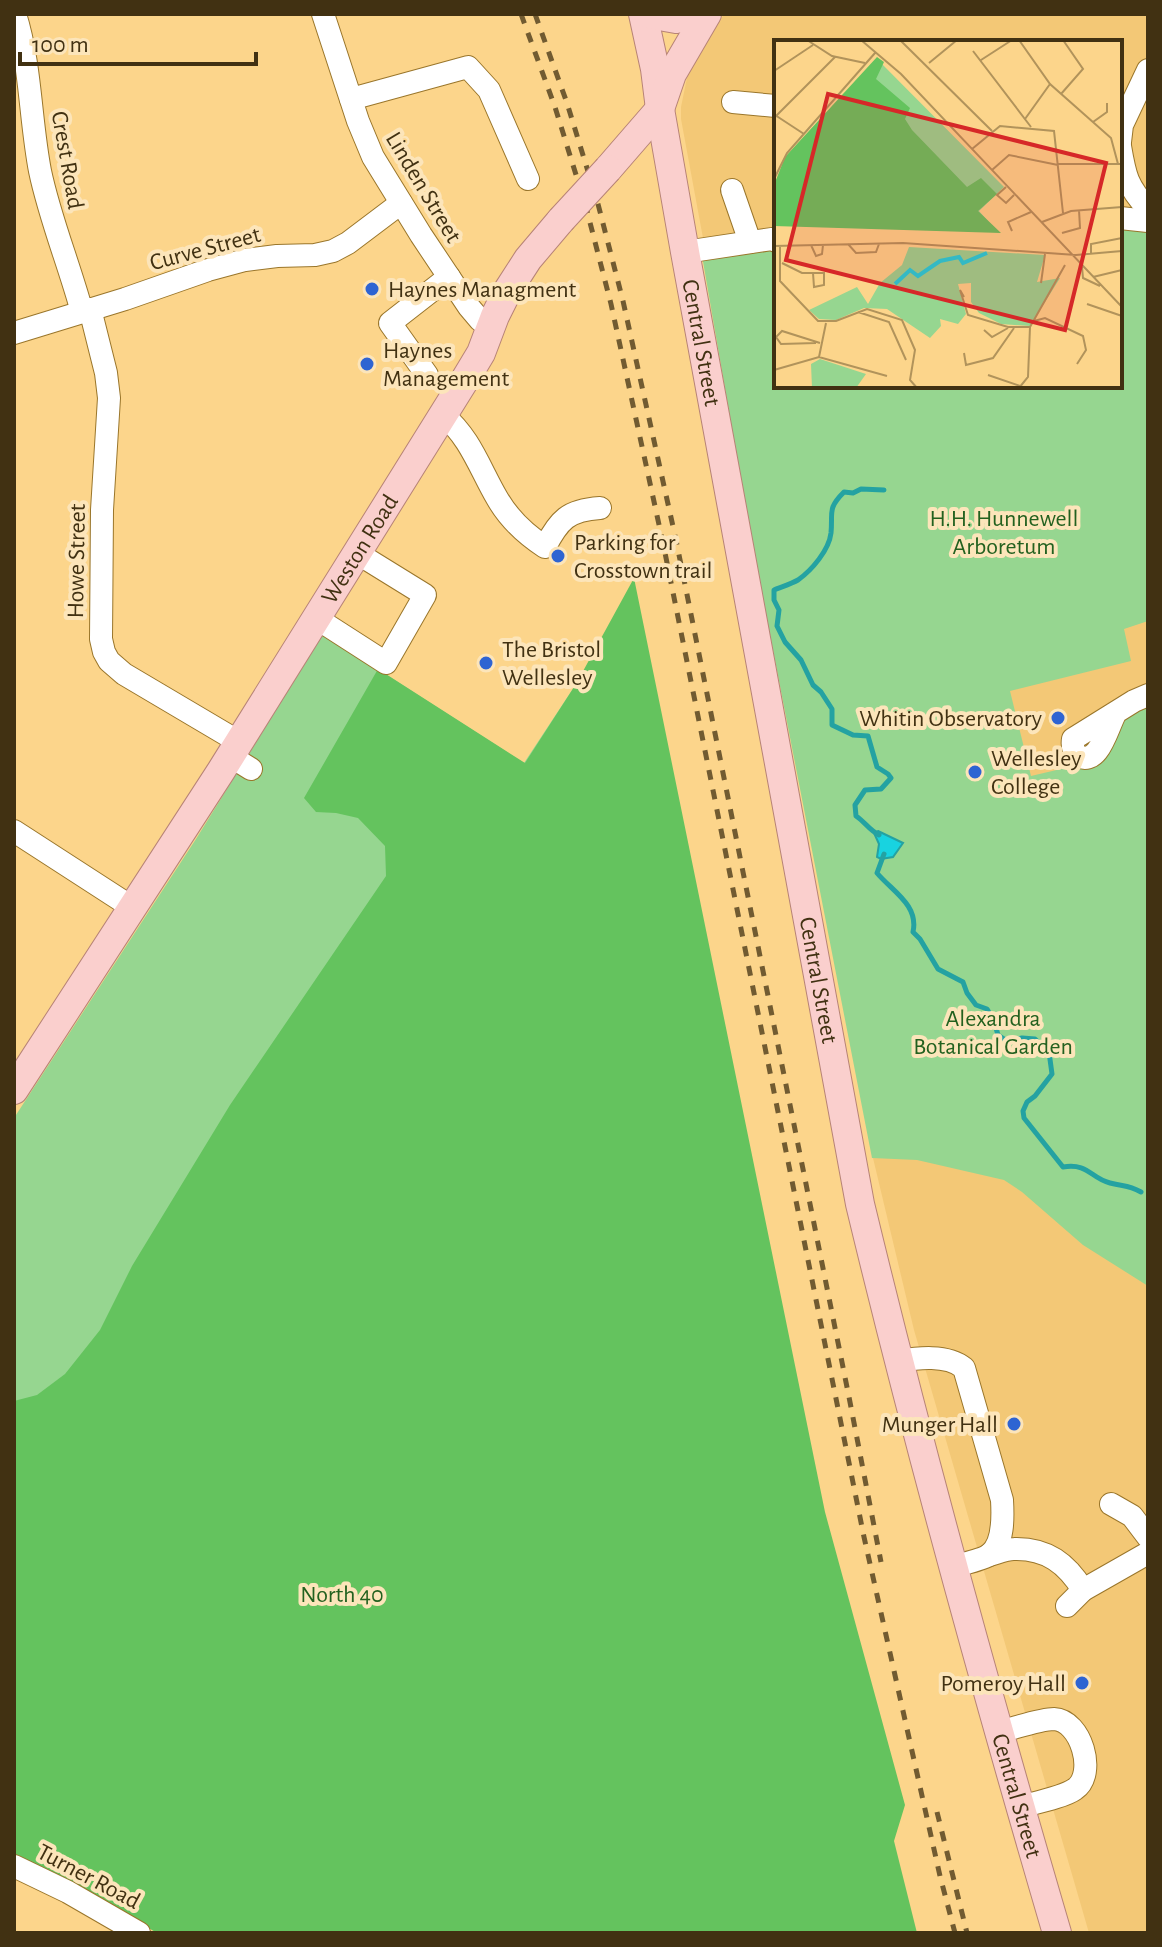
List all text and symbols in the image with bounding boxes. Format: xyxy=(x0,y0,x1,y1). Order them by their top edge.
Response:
scale bar xyxy=(20,16,256,66)
text: 100 m xyxy=(32,33,89,57)
inset map xyxy=(774,40,1122,388)
street label: Crest Road xyxy=(47,109,87,211)
street label: Linden Street xyxy=(381,128,466,247)
street label: Curve Street xyxy=(147,223,264,275)
place label: Haynes Managment xyxy=(388,278,577,302)
street label: Central Street xyxy=(677,278,724,408)
marker: Haynes Managment xyxy=(363,280,381,298)
place label: Haynes Management xyxy=(383,339,509,391)
marker: Haynes Management xyxy=(358,355,376,373)
street label: Weston Road xyxy=(317,491,403,608)
street label: Howe Street xyxy=(64,503,90,619)
park label: H.H. Hunnewell Arboretum xyxy=(930,507,1078,559)
place label: Parking for Crosstown trail xyxy=(574,531,713,583)
marker: Parking for Crosstown trail xyxy=(549,547,567,565)
place label: The Bristol Wellesley xyxy=(502,638,601,690)
marker: The Bristol Wellesley xyxy=(477,654,495,672)
place label: Whitin Observatory xyxy=(859,707,1042,731)
marker: Whitin Observatory xyxy=(1049,709,1067,727)
place label: Wellesley College xyxy=(991,747,1081,799)
marker: Wellesley College xyxy=(966,763,984,781)
street label: Central Street xyxy=(794,915,841,1046)
park label: Alexandra Botanical Garden xyxy=(913,1007,1073,1059)
place label: Munger Hall xyxy=(882,1413,998,1437)
marker: Munger Hall xyxy=(1005,1415,1023,1433)
park label: North 40 xyxy=(300,1583,384,1607)
place label: Pomeroy Hall xyxy=(940,1672,1066,1696)
marker: Pomeroy Hall xyxy=(1073,1674,1091,1692)
street label: Central Street xyxy=(987,1731,1046,1861)
street label: Turner Road xyxy=(33,1840,144,1914)

